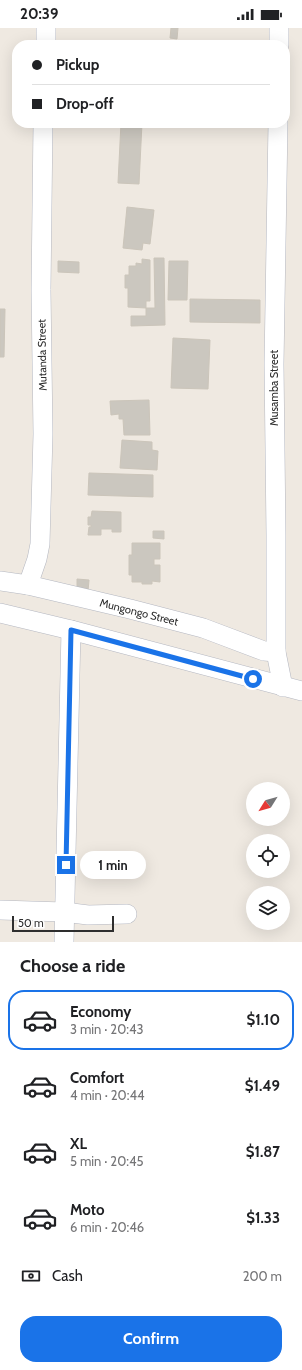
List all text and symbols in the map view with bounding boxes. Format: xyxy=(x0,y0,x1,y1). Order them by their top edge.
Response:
text: 20:39 xyxy=(20,5,58,23)
text: Pickup xyxy=(56,56,99,74)
text: Drop-off xyxy=(56,95,114,113)
street label: Mutanda Street xyxy=(34,319,50,391)
street label: Musamba Street xyxy=(267,350,281,426)
street label: Mungongo Street xyxy=(98,595,180,629)
route start xyxy=(244,670,262,688)
north arrow xyxy=(246,782,290,826)
map controls xyxy=(246,782,290,930)
button: locate xyxy=(246,834,290,878)
callout: 1 min xyxy=(80,851,146,879)
route end xyxy=(57,856,75,874)
text: 1 min xyxy=(98,857,128,873)
button: layers xyxy=(246,886,290,930)
scale bar xyxy=(12,914,114,933)
text: 50 m xyxy=(18,916,44,930)
text: Choose a ride xyxy=(20,955,125,977)
icon: car xyxy=(22,1002,58,1038)
text: Economy xyxy=(70,1003,131,1021)
text: $1.10 xyxy=(247,1011,280,1029)
text: 3 min · 20:43 xyxy=(70,1021,143,1037)
icon: car xyxy=(22,1068,58,1104)
text: Comfort xyxy=(70,1069,124,1087)
text: $1.49 xyxy=(245,1077,280,1095)
text: 4 min · 20:44 xyxy=(70,1087,144,1103)
icon: car xyxy=(22,1134,58,1170)
text: XL xyxy=(70,1135,87,1153)
text: $1.87 xyxy=(246,1143,280,1161)
text: 5 min · 20:45 xyxy=(70,1153,143,1169)
icon: car xyxy=(22,1200,58,1236)
text: Moto xyxy=(70,1201,104,1219)
text: $1.33 xyxy=(246,1209,280,1227)
text: 6 min · 20:46 xyxy=(70,1219,144,1235)
icon: cash xyxy=(20,1265,42,1287)
text: Cash xyxy=(52,1267,83,1285)
text: 200 m xyxy=(243,1268,282,1284)
button: Confirm xyxy=(20,1316,282,1362)

